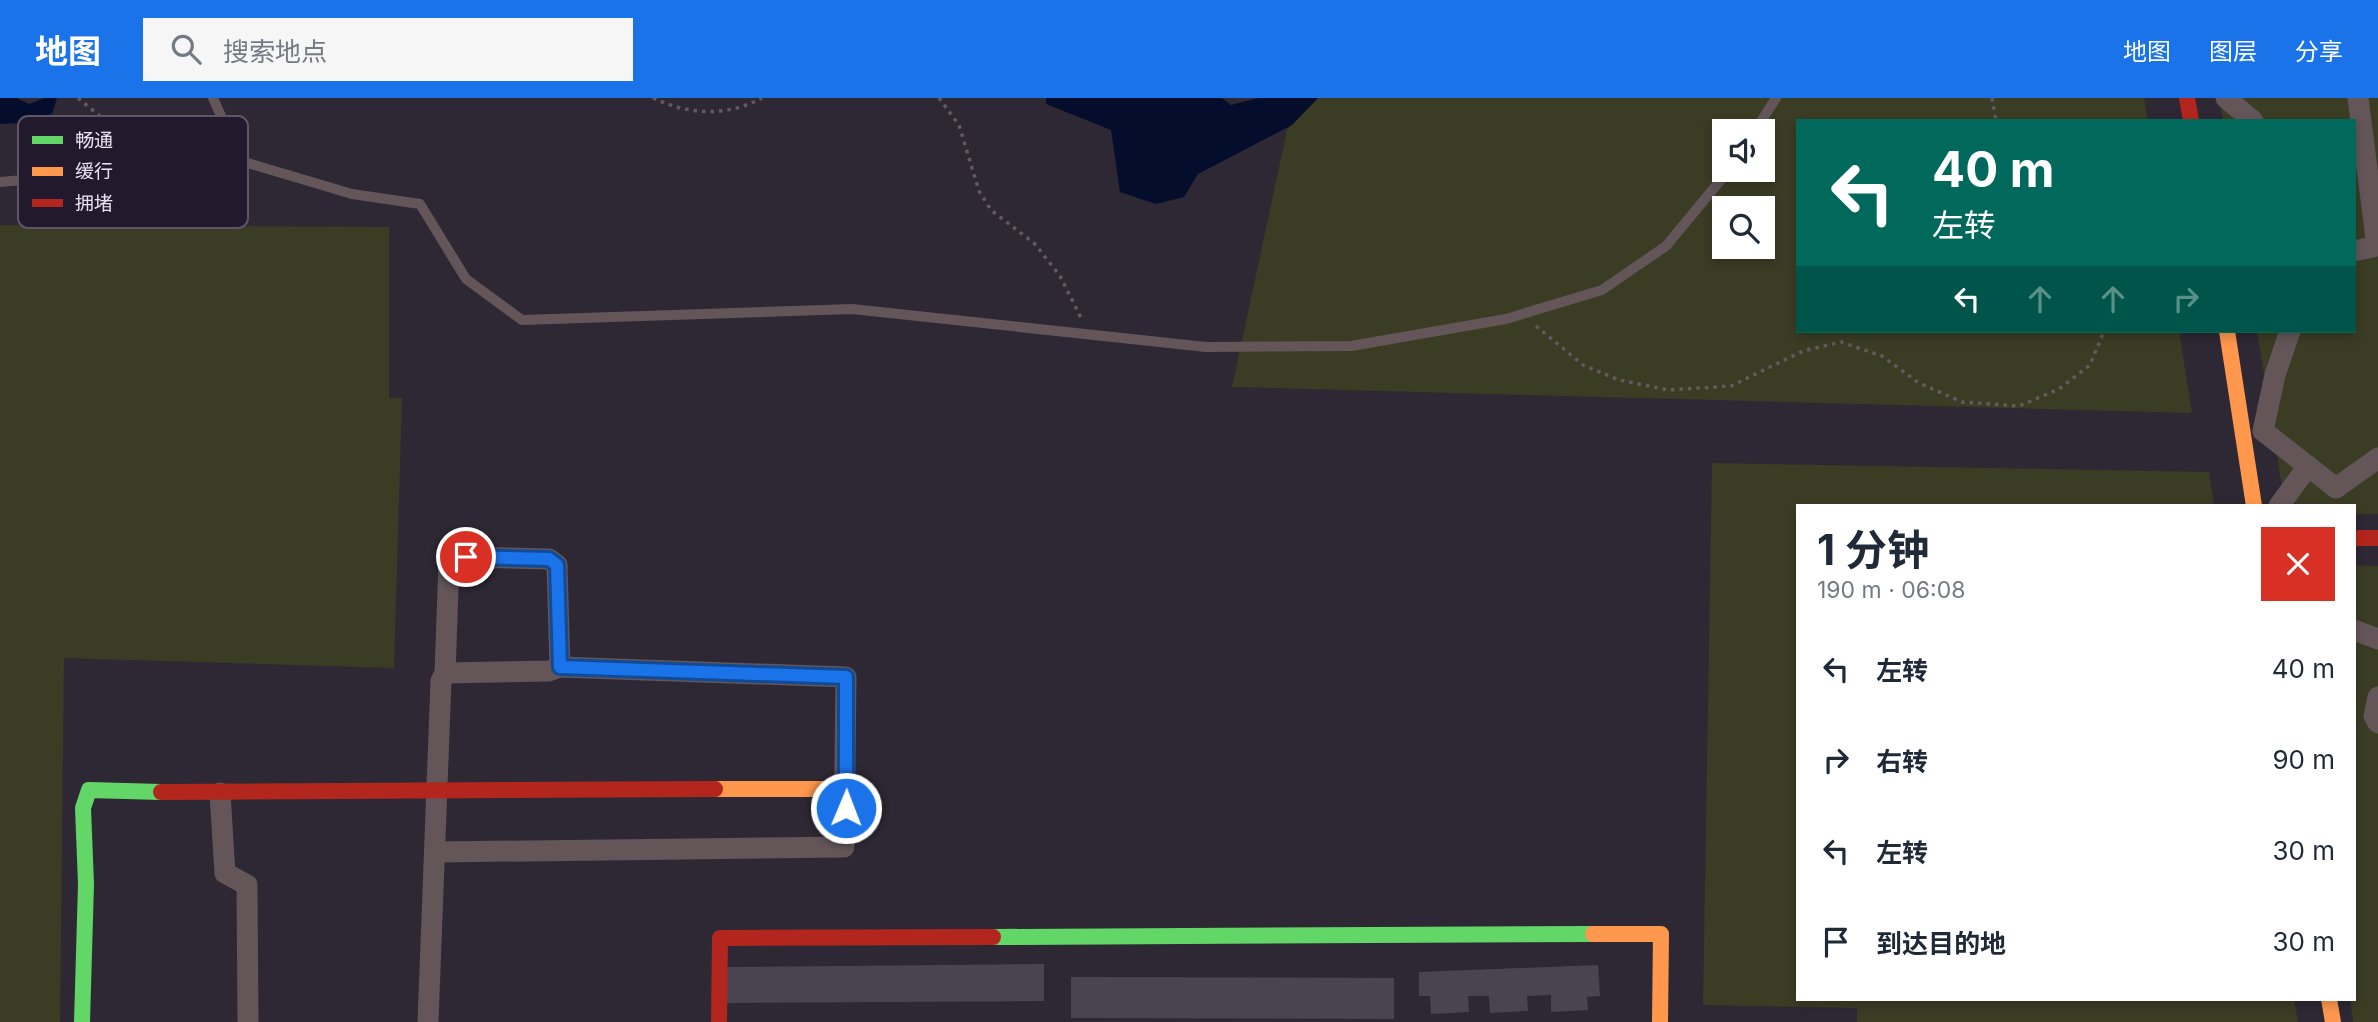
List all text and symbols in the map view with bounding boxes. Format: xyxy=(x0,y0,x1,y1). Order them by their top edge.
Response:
search box xyxy=(143,18,633,81)
icon: search xyxy=(167,30,205,68)
text: 地图 xyxy=(35,31,101,71)
text: 搜索地点 xyxy=(223,36,327,67)
text: 地图 xyxy=(2123,37,2171,66)
text: 图层 xyxy=(2209,37,2257,66)
text: 分享 xyxy=(2295,37,2343,66)
legend xyxy=(18,116,248,228)
map controls xyxy=(1712,119,1775,259)
button: sound xyxy=(1712,119,1775,182)
text: 畅通 xyxy=(75,129,113,152)
text: 40 m xyxy=(1932,140,2055,199)
icon: left xyxy=(1817,147,1908,238)
text: 缓行 xyxy=(75,160,113,183)
text: 拥堵 xyxy=(75,192,113,215)
button: search xyxy=(1712,196,1775,259)
text: 左转 xyxy=(1932,206,1996,245)
icon: left xyxy=(1948,280,1986,318)
icon: ahead xyxy=(2021,280,2059,318)
icon: ahead xyxy=(2094,280,2132,318)
icon: right xyxy=(2167,280,2205,318)
text: 1 分钟 xyxy=(1817,524,1929,575)
pin xyxy=(436,527,496,587)
button: close xyxy=(2261,527,2335,601)
icon: arrive xyxy=(447,538,485,576)
text: 190 m · 06:08 xyxy=(1817,576,1965,604)
icon: left xyxy=(1817,650,1855,688)
text: 40 m xyxy=(2272,653,2335,684)
text: 左转 xyxy=(1876,655,1928,686)
icon: right xyxy=(1817,741,1855,779)
text: 90 m xyxy=(2272,744,2335,775)
text: 右转 xyxy=(1876,746,1928,777)
position arrow xyxy=(809,771,883,845)
icon: left xyxy=(1817,832,1855,870)
text: 30 m xyxy=(2272,835,2335,866)
text: 左转 xyxy=(1876,837,1928,868)
icon: arrive xyxy=(1817,923,1855,961)
text: 30 m xyxy=(2272,926,2335,957)
text: 到达目的地 xyxy=(1876,928,2006,959)

